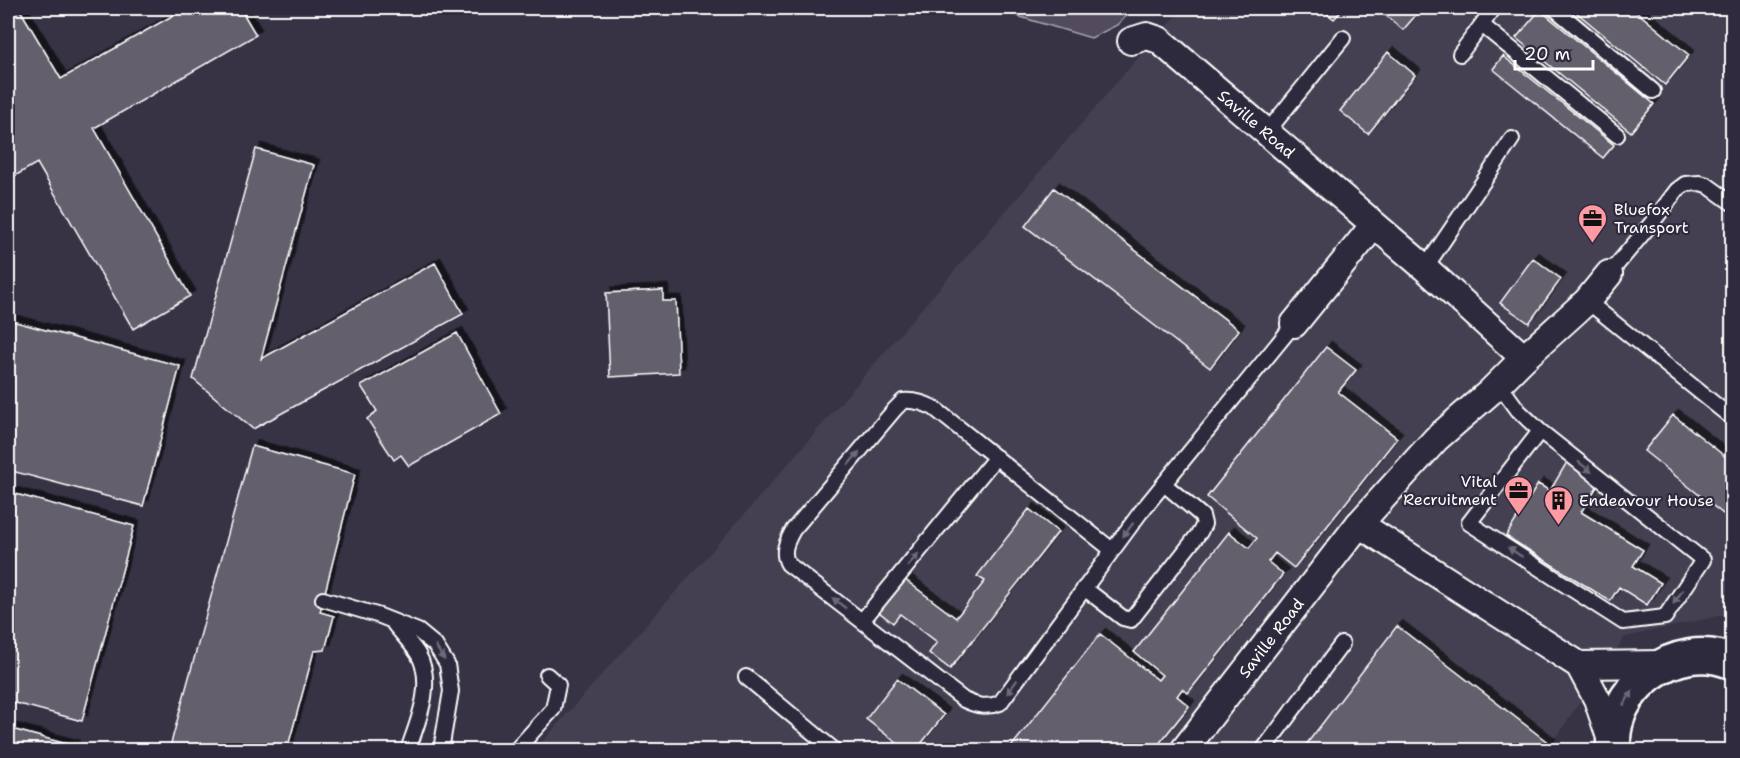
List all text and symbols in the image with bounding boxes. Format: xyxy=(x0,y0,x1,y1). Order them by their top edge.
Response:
scale bar xyxy=(1515,33,1593,71)
text: 20 m xyxy=(1524,42,1570,66)
street label: Saville Road xyxy=(1214,85,1300,163)
place label: Bluefox Transport xyxy=(1614,199,1689,238)
office icon: Bluefox Transport xyxy=(1577,202,1609,244)
one-way arrow xyxy=(847,451,860,466)
one-way arrow xyxy=(1578,461,1593,473)
place label: Vital Recruitment xyxy=(1403,471,1497,510)
office icon: Vital Recruitment xyxy=(1502,474,1534,516)
building icon: Endeavour House xyxy=(1542,484,1574,526)
place label: Endeavour House xyxy=(1579,490,1714,511)
one-way arrow xyxy=(1121,522,1134,538)
one-way arrow xyxy=(1507,546,1523,558)
one-way arrow xyxy=(906,552,919,568)
one-way arrow xyxy=(1672,589,1684,605)
street label: Saville Road xyxy=(1233,594,1308,682)
one-way arrow xyxy=(831,598,846,610)
one-way arrow xyxy=(435,645,446,662)
one-way arrow xyxy=(1006,679,1018,695)
one-way arrow xyxy=(1623,689,1634,706)

